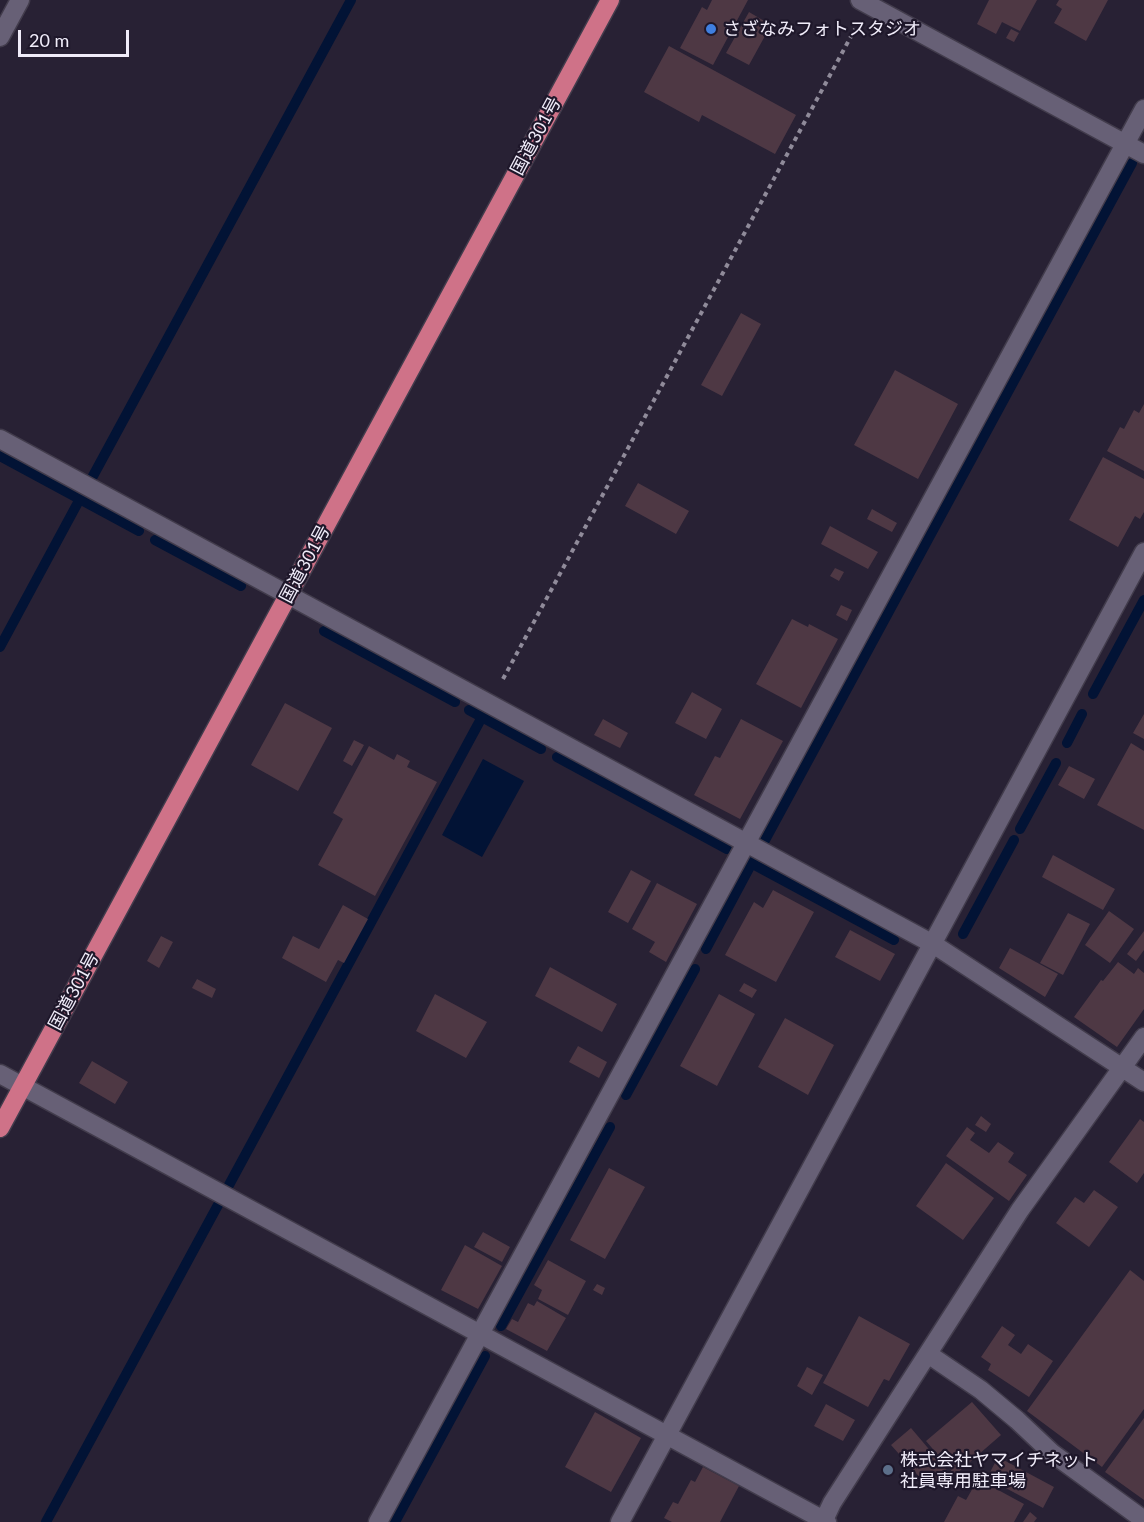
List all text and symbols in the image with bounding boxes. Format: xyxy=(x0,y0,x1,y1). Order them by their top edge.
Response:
scale bar xyxy=(21,18,132,56)
place label: さざなみフォトスタジオ xyxy=(723,18,921,40)
marker: さざなみフォトスタジオ xyxy=(704,22,718,36)
text: 20 m xyxy=(29,29,69,51)
street label: 国道301号 xyxy=(506,93,566,179)
street label: 国道301号 xyxy=(275,521,335,607)
street label: 国道301号 xyxy=(44,948,104,1034)
place label: 株式会社ヤマイチネット 社員専用駐車場 xyxy=(900,1449,1098,1492)
marker: 株式会社ヤマイチネット 社員専用駐車場 xyxy=(881,1463,895,1477)

